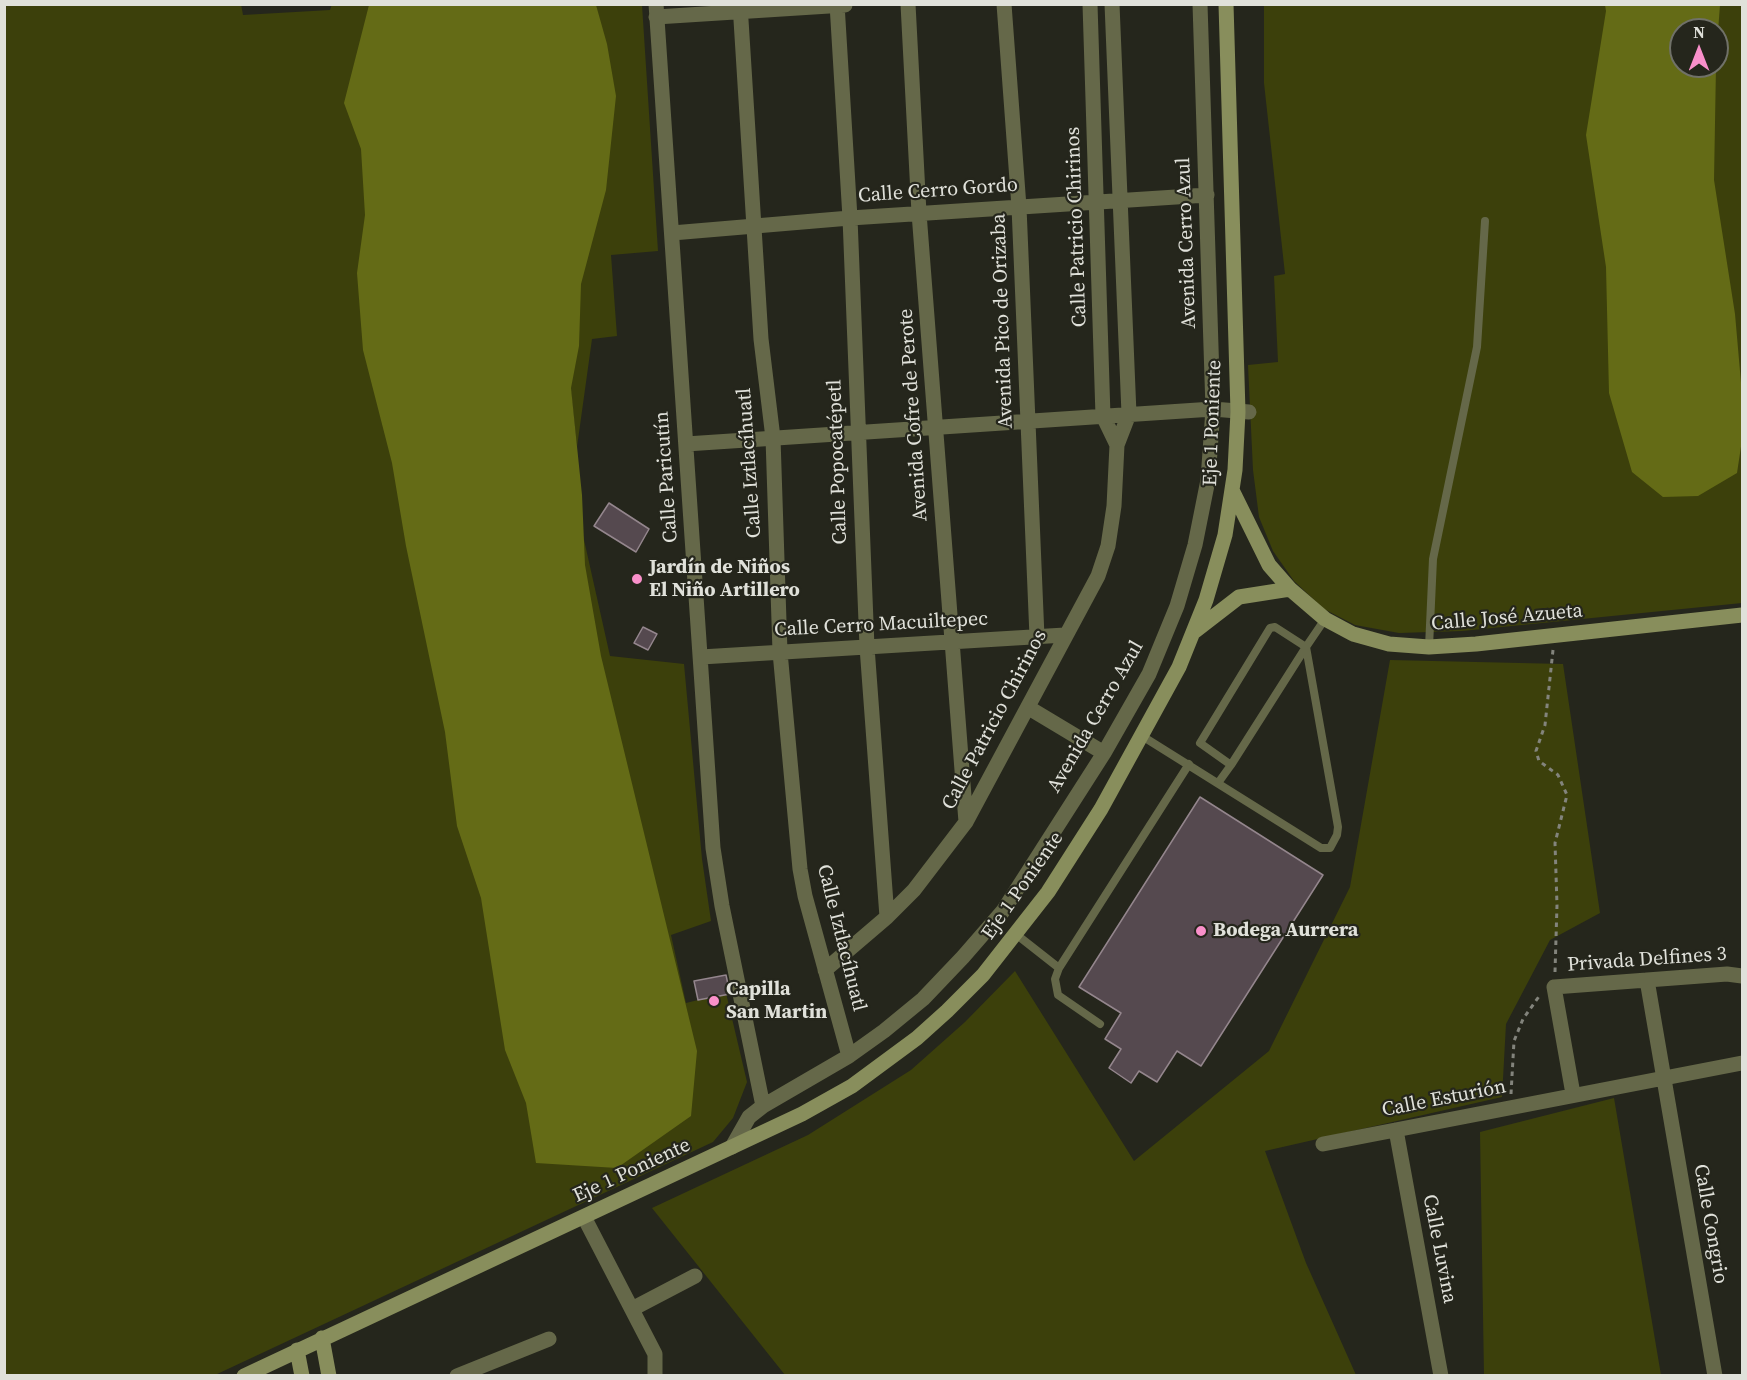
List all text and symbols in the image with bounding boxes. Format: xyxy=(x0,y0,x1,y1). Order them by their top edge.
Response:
north arrow xyxy=(1669,18,1729,78)
text: N xyxy=(1693,21,1705,43)
street label: Calle Patricio Chirinos xyxy=(1062,126,1092,328)
street label: Avenida Cerro Azul xyxy=(1172,157,1202,329)
street label: Calle Cerro Gordo xyxy=(857,173,1019,209)
street label: Avenida Pico de Orizaba xyxy=(987,213,1019,429)
street label: Avenida Cofre de Perote xyxy=(895,308,933,522)
street label: Eje 1 Poniente xyxy=(1199,359,1227,487)
street label: Calle Popocatépetl xyxy=(823,379,853,545)
street label: Calle Iztlacíhuatl xyxy=(733,387,767,539)
street label: Calle Paricutín xyxy=(650,410,684,544)
place label: Jardín de Niños El Niño Artillero xyxy=(649,556,800,603)
marker: Jardín de Niños El Niño Artillero xyxy=(630,572,644,586)
street label: Calle José Azueta xyxy=(1430,599,1584,637)
street label: Calle Cerro Macuiltepec xyxy=(773,607,989,643)
street label: Calle Patricio Chirinos xyxy=(937,626,1053,814)
street label: Avenida Cerro Azul xyxy=(1043,637,1149,797)
street label: Eje 1 Poniente xyxy=(977,827,1069,945)
street label: Calle Iztlacíhuatl xyxy=(811,862,871,1014)
place label: Bodega Aurrera xyxy=(1213,919,1358,943)
marker: Bodega Aurrera xyxy=(1194,924,1208,938)
street label: Privada Delfines 3 xyxy=(1567,942,1727,978)
place label: Capilla San Martin xyxy=(726,978,827,1025)
marker: Capilla San Martin xyxy=(707,994,721,1008)
street label: Calle Esturión xyxy=(1380,1075,1508,1123)
street label: Eje 1 Poniente xyxy=(570,1133,694,1209)
street label: Calle Congrio xyxy=(1688,1162,1732,1286)
street label: Calle Luvina xyxy=(1417,1192,1461,1306)

